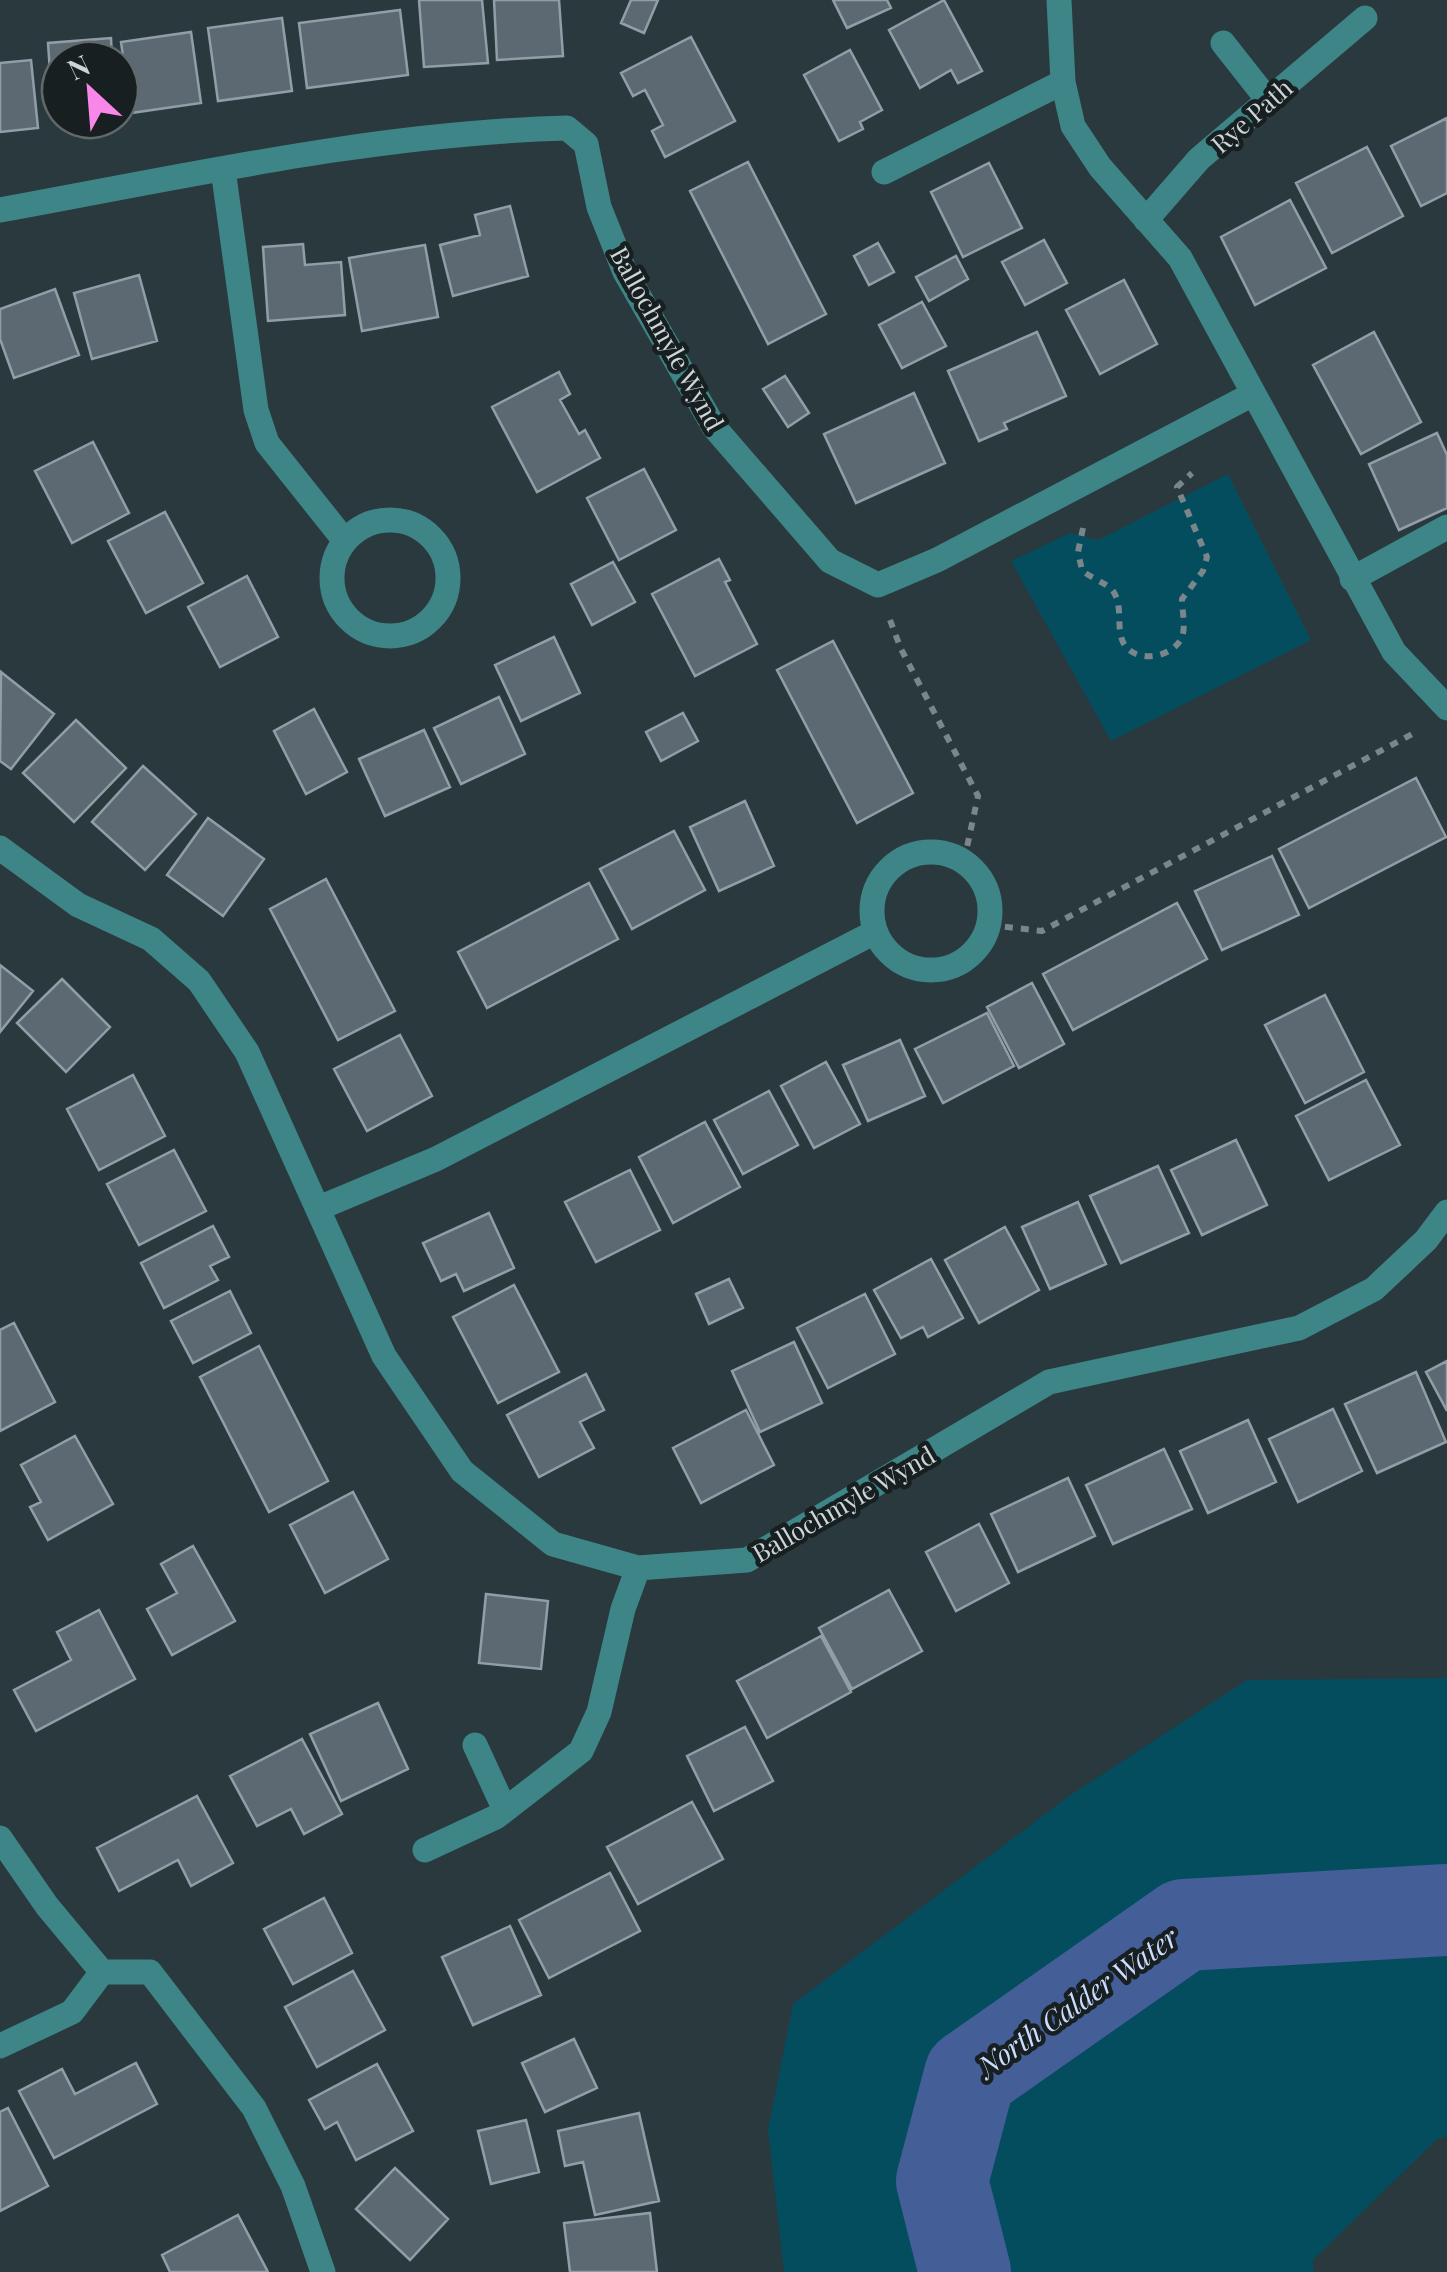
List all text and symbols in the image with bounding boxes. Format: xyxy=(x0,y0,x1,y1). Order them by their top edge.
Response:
north arrow xyxy=(40,40,140,140)
text: N xyxy=(61,45,96,87)
street label: Rye Path xyxy=(1203,70,1299,159)
street label: Ballochmyle Wynd xyxy=(604,240,732,436)
street label: Ballochmyle Wynd xyxy=(746,1437,940,1569)
water label: North Calder Water xyxy=(967,1917,1185,2086)

